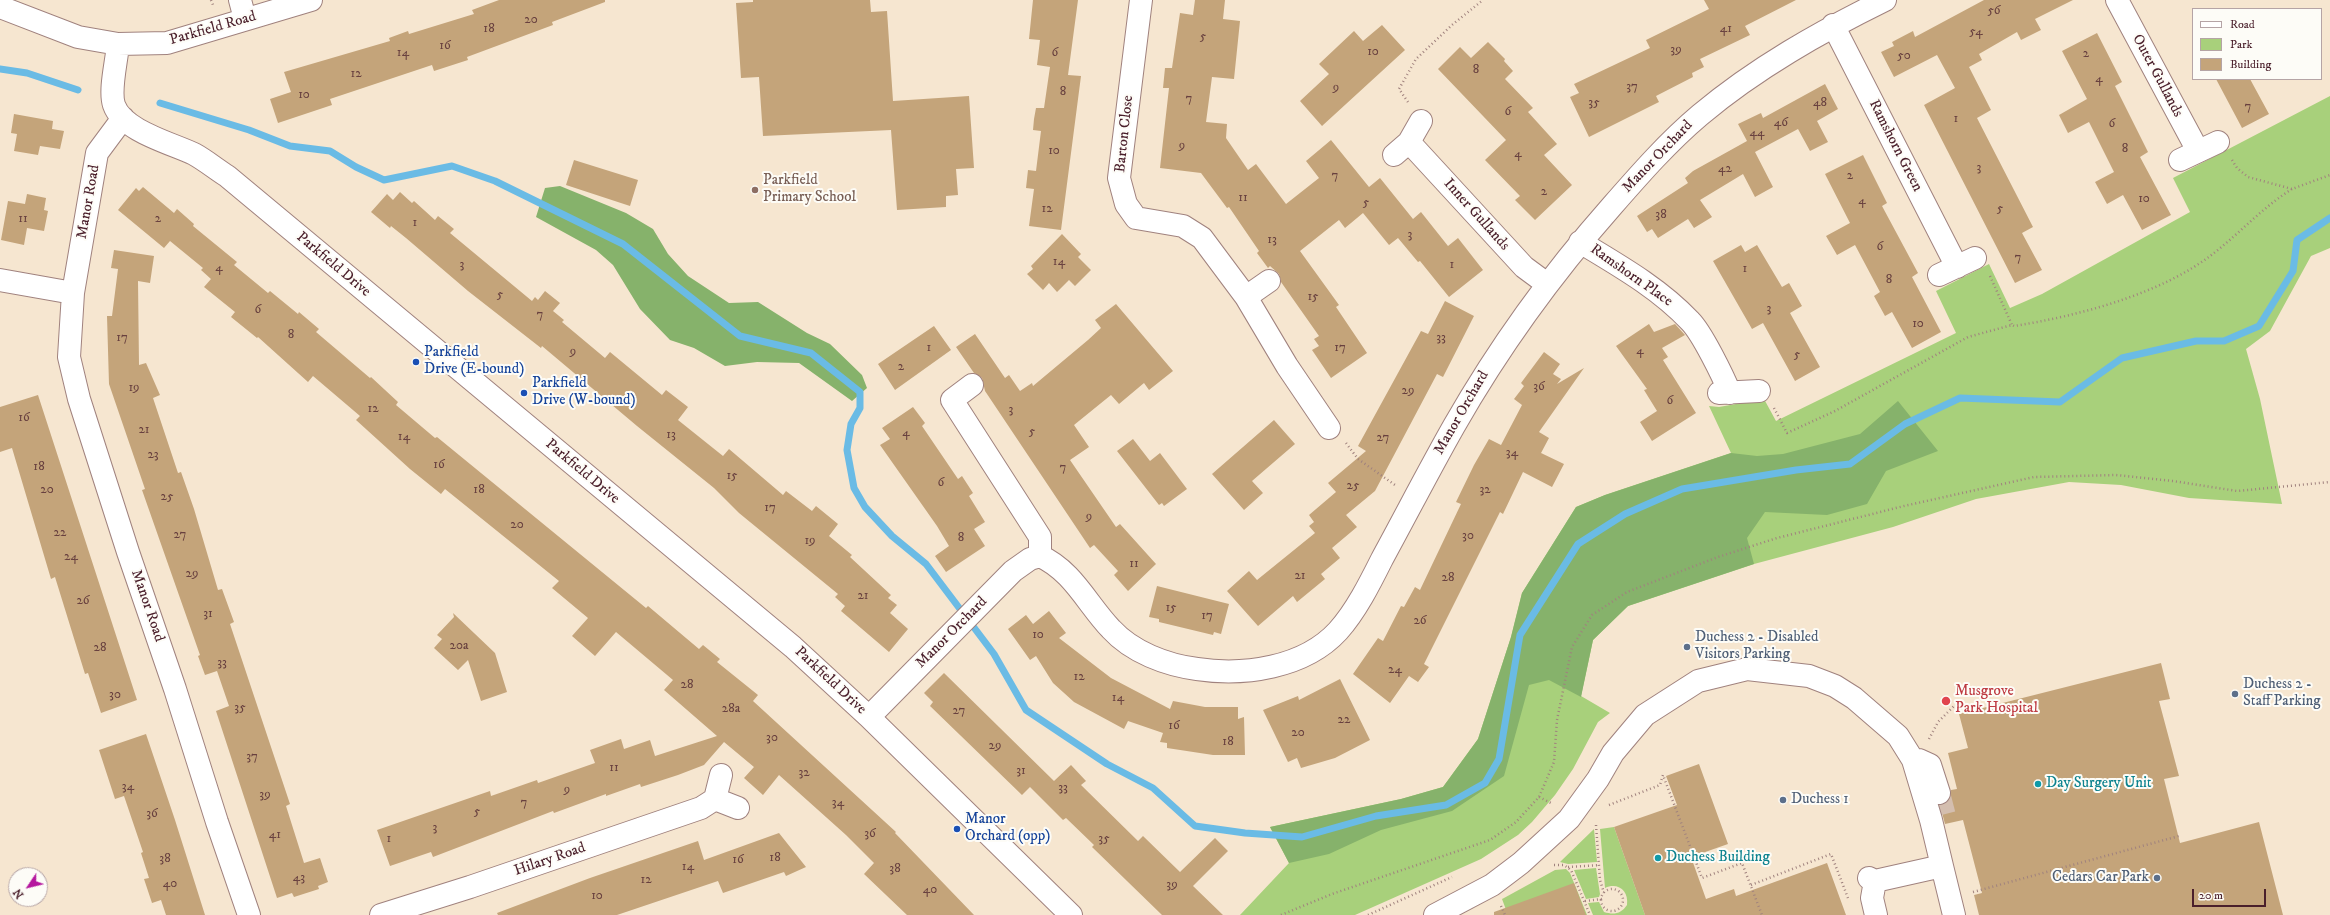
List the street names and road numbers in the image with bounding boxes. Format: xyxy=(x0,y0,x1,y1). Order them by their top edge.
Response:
street label: Parkfield Road xyxy=(168,8,258,50)
street label: Outer Gullands xyxy=(2128,32,2186,120)
street label: Barton Close xyxy=(1112,95,1138,173)
street label: Ramshorn Green xyxy=(1864,97,1926,195)
street label: Manor Orchard xyxy=(1619,117,1697,197)
street label: Manor Road xyxy=(74,164,104,240)
street label: Inner Gullands xyxy=(1439,175,1513,255)
street label: Parkfield Drive xyxy=(292,229,374,301)
street label: Ramshorn Place xyxy=(1586,241,1676,311)
street label: Manor Orchard xyxy=(1431,368,1493,458)
street label: Parkfield Drive xyxy=(541,436,623,508)
street label: Manor Road xyxy=(126,568,168,644)
street label: Manor Orchard xyxy=(912,593,992,673)
street label: Parkfield Drive xyxy=(790,643,870,719)
street label: Hilary Road xyxy=(512,839,588,881)

